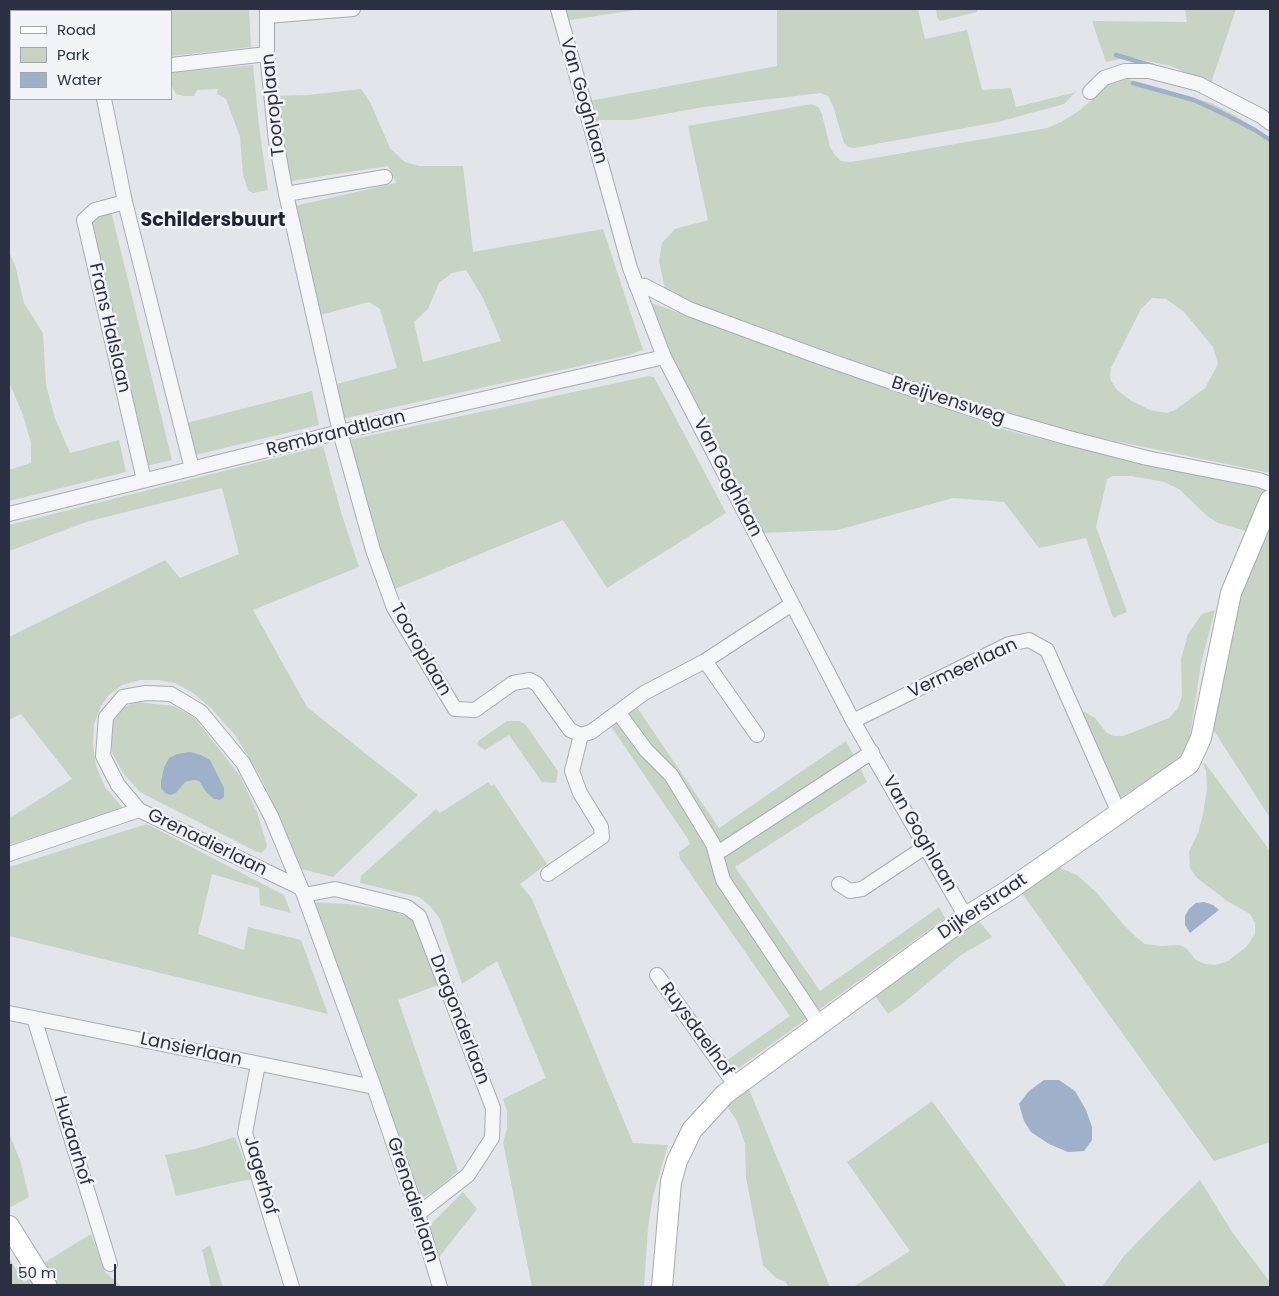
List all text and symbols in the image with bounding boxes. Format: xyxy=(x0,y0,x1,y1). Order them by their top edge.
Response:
legend xyxy=(10,10,172,100)
text: Road xyxy=(57,19,96,40)
street label: Van Goghlaan xyxy=(555,35,611,167)
text: Park xyxy=(57,44,89,65)
street label: Tooroplaan xyxy=(258,52,290,158)
text: Water xyxy=(57,69,102,90)
district label: Schildersbuurt xyxy=(141,210,285,232)
street label: Frans Halslaan xyxy=(84,261,134,395)
street label: Breijvensweg xyxy=(889,372,1007,430)
street label: Rembrandtlaan xyxy=(264,406,408,462)
street label: Van Goghlaan xyxy=(688,415,766,541)
street label: Tooroplaan xyxy=(385,600,455,700)
street label: Vermeerlaan xyxy=(905,634,1021,704)
street label: Van Goghlaan xyxy=(877,772,961,896)
street label: Grenadierlaan xyxy=(144,805,270,881)
street label: Dijkerstraat xyxy=(935,869,1031,945)
street label: Dragonderlaan xyxy=(424,952,494,1088)
street label: Ruysdaelhof xyxy=(655,979,737,1081)
street label: Lansierlaan xyxy=(138,1029,244,1071)
street label: Huzaarhof xyxy=(48,1094,96,1188)
street label: Jagerhof xyxy=(238,1134,282,1218)
street label: Grenadierlaan xyxy=(382,1135,442,1265)
scale bar xyxy=(12,1254,119,1286)
text: 50 m xyxy=(18,1262,56,1283)

